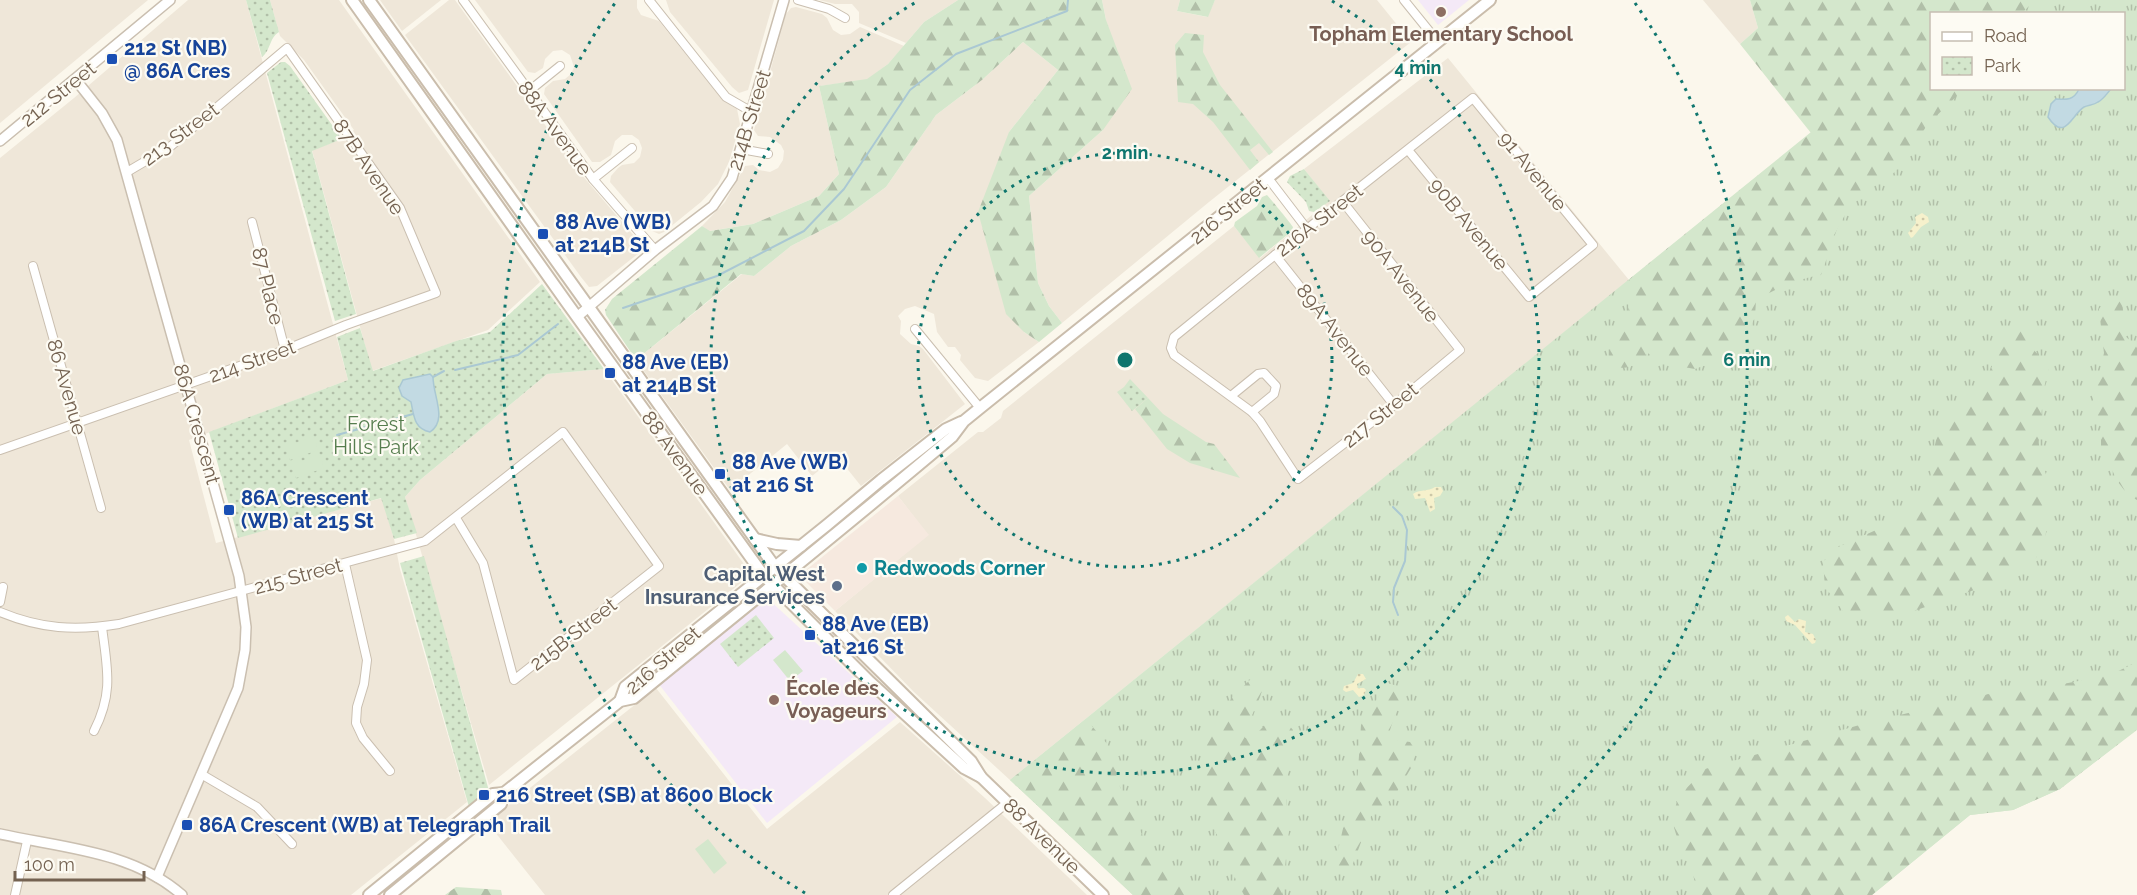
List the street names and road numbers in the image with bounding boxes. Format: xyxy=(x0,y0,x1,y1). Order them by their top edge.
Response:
street label: 212 Street xyxy=(15,56,101,132)
street label: 214B Street xyxy=(722,67,776,173)
street label: 88A Avenue xyxy=(513,76,598,180)
street label: 213 Street xyxy=(137,97,223,171)
street label: 87B Avenue xyxy=(328,114,410,220)
street label: 91 Avenue xyxy=(1494,127,1572,216)
street label: 216 Street xyxy=(1185,173,1271,249)
street label: 90B Avenue xyxy=(1424,173,1514,275)
street label: 216A Street xyxy=(1271,178,1368,262)
street label: 90A Avenue xyxy=(1357,225,1445,327)
street label: 87 Place xyxy=(247,245,289,328)
street label: 89A Avenue xyxy=(1291,279,1379,381)
street label: 214 Street xyxy=(205,334,299,388)
street label: 86 Avenue xyxy=(42,336,92,438)
street label: 86A Crescent xyxy=(168,361,226,487)
street label: 217 Street xyxy=(1337,377,1423,453)
street label: 88 Avenue xyxy=(636,406,714,500)
street label: 215 Street xyxy=(251,553,345,599)
street label: 215B Street xyxy=(525,592,621,675)
street label: 216 Street xyxy=(621,621,706,699)
street label: 88 Avenue xyxy=(998,793,1086,879)

